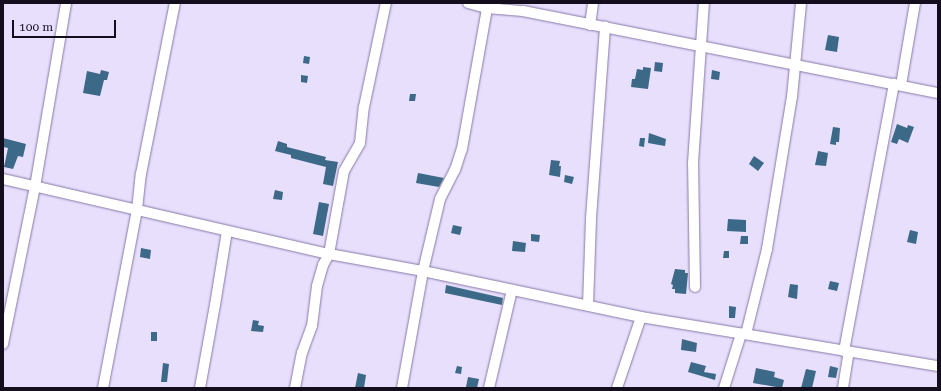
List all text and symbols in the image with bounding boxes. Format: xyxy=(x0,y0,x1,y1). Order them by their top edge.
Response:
scale bar xyxy=(14,12,118,38)
text: 100 m xyxy=(19,20,53,34)

